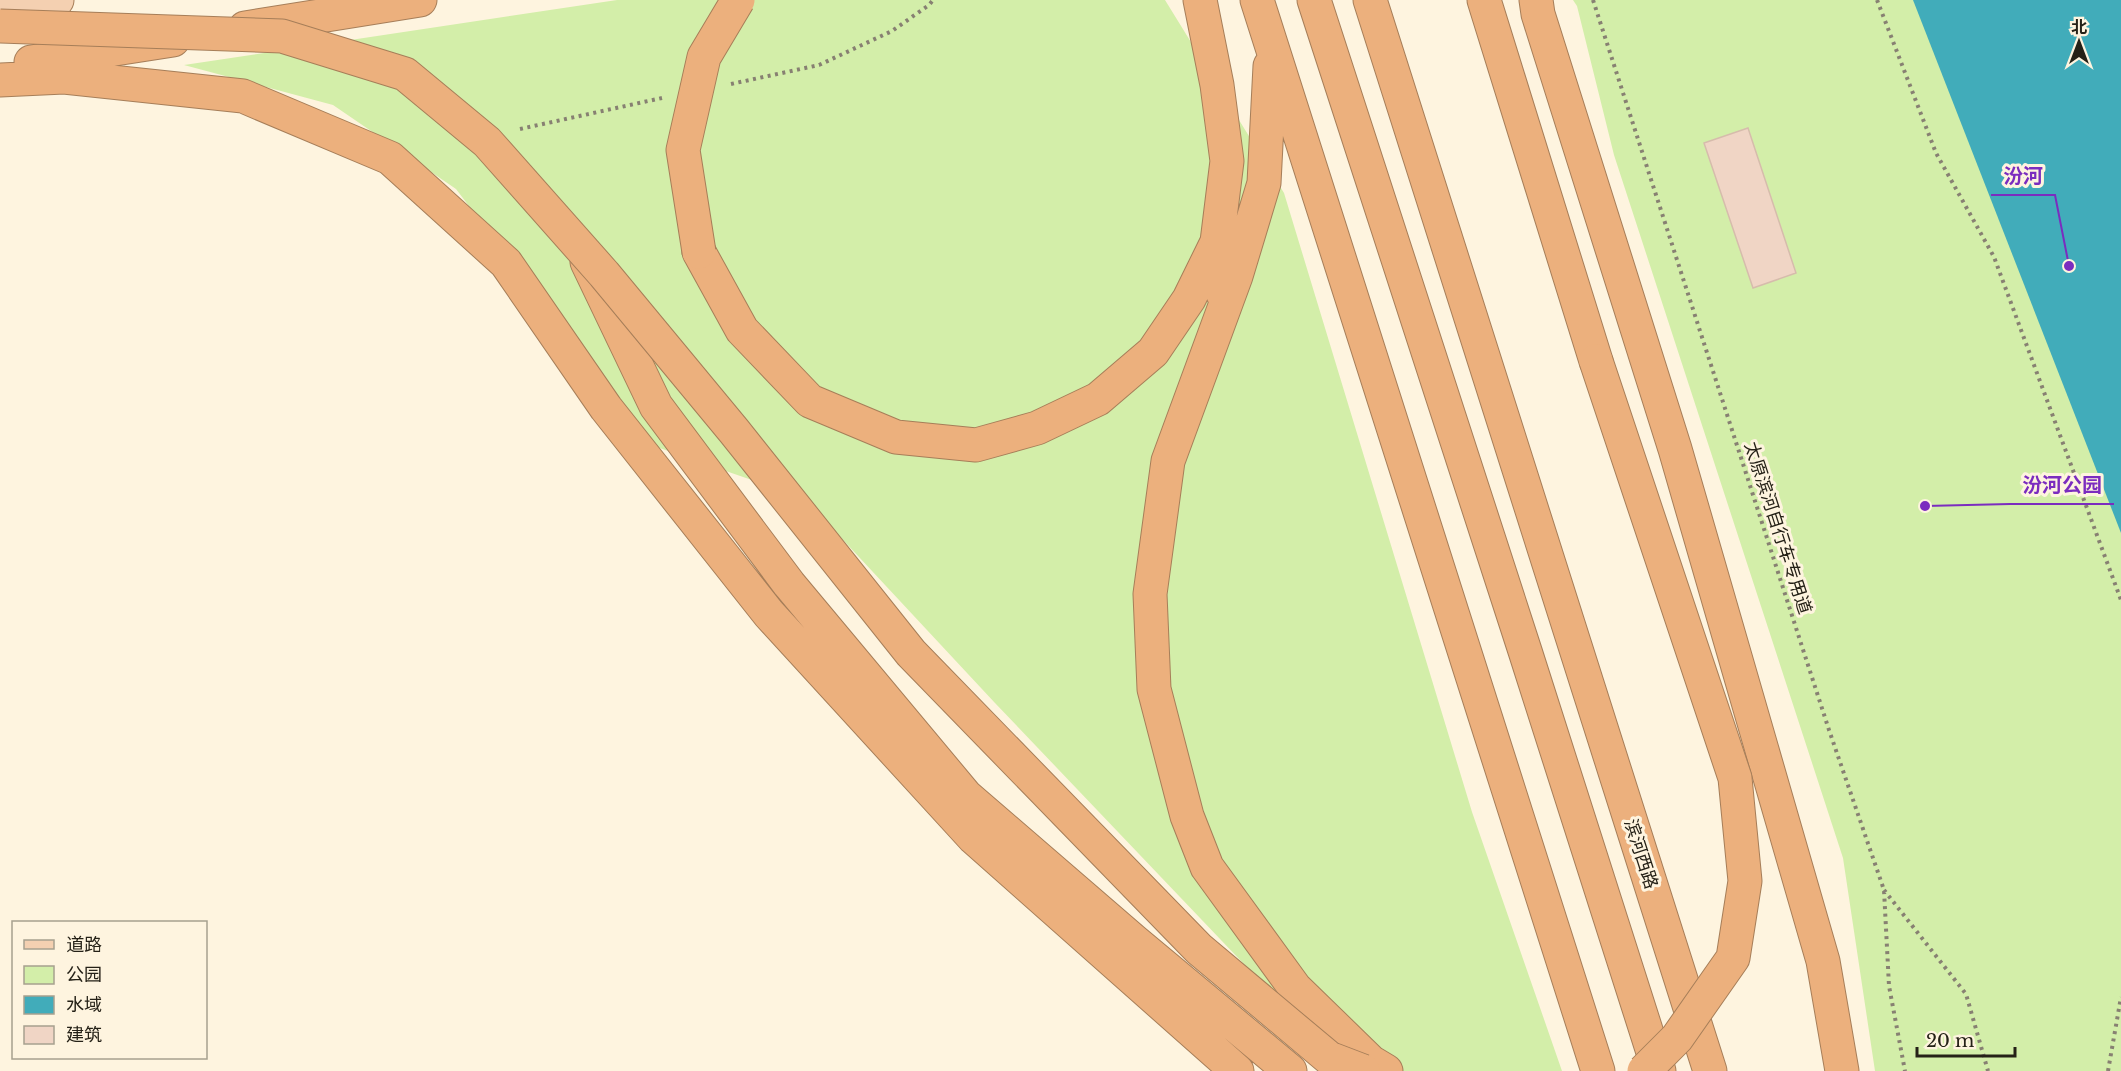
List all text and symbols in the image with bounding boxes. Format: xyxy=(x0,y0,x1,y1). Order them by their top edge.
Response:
north arrow xyxy=(2049,12,2109,72)
text: 北 xyxy=(2071,17,2087,37)
callout: 汾河 xyxy=(1991,157,2055,195)
text: 汾河 xyxy=(2003,164,2043,188)
street label: 太原滨河自行车专用道 xyxy=(1740,439,1816,617)
callout: 汾河公园 xyxy=(2010,466,2114,504)
text: 汾河公园 xyxy=(2022,473,2102,497)
street label: 滨河西路 xyxy=(1619,816,1663,892)
legend xyxy=(12,921,207,1059)
text: 道路 xyxy=(66,934,102,956)
text: 公园 xyxy=(66,964,102,986)
text: 水域 xyxy=(66,994,102,1016)
scale bar xyxy=(1917,1020,2014,1058)
text: 建筑 xyxy=(66,1024,102,1046)
text: 20 m xyxy=(1926,1030,1974,1052)

